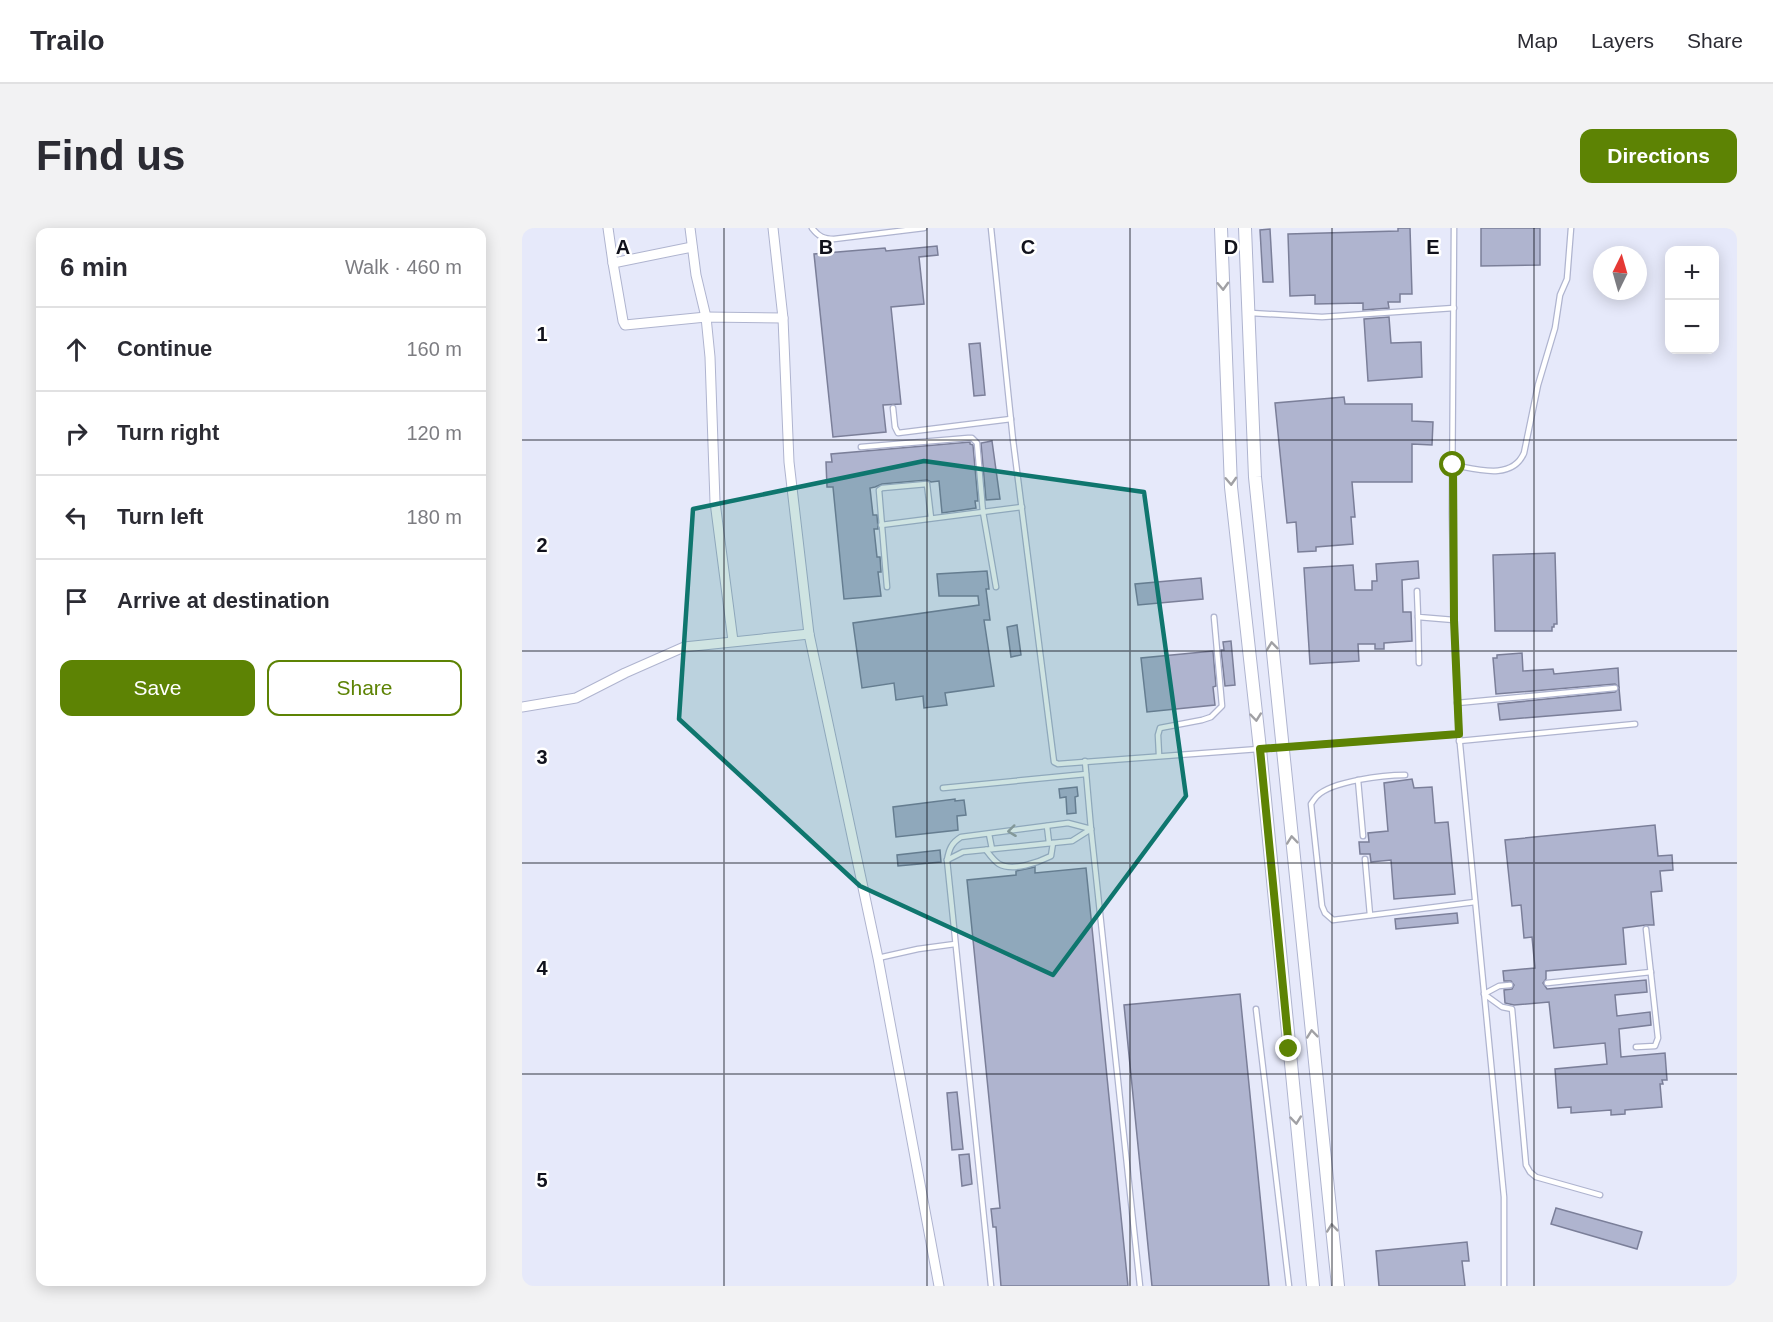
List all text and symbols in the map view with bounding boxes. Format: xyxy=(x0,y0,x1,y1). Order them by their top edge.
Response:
text: Trailo xyxy=(30,25,105,56)
text: Map xyxy=(1517,29,1558,52)
text: Layers xyxy=(1591,29,1654,52)
text: Share xyxy=(1687,29,1743,52)
button: Directions xyxy=(1580,129,1737,183)
text: Find us xyxy=(36,132,185,179)
text: A xyxy=(616,236,630,258)
text: B xyxy=(819,236,833,258)
text: C xyxy=(1021,236,1035,258)
text: D xyxy=(1224,236,1238,258)
text: E xyxy=(1426,236,1440,258)
north arrow xyxy=(1593,246,1647,300)
map controls xyxy=(1665,246,1719,354)
button: + xyxy=(1665,246,1719,300)
text: 6 min xyxy=(60,252,128,282)
text: Walk · 460 m xyxy=(345,256,462,278)
one-way arrow xyxy=(1217,282,1230,291)
button: − xyxy=(1665,300,1719,354)
text: 1 xyxy=(536,323,548,345)
icon: ahead xyxy=(60,333,93,366)
text: Continue xyxy=(117,336,212,361)
text: 160 m xyxy=(406,338,462,360)
icon: right xyxy=(60,417,93,450)
text: Turn right xyxy=(117,420,219,445)
text: 120 m xyxy=(406,422,462,444)
route start xyxy=(1439,451,1465,477)
one-way arrow xyxy=(1225,477,1238,486)
icon: left xyxy=(60,501,93,534)
text: Turn left xyxy=(117,504,203,529)
text: 180 m xyxy=(406,506,462,528)
text: 2 xyxy=(536,534,548,556)
icon: arrive xyxy=(60,585,93,618)
text: Arrive at destination xyxy=(117,588,330,613)
one-way arrow xyxy=(1266,641,1279,650)
button: Save xyxy=(60,660,255,716)
button: Share xyxy=(267,660,462,716)
one-way arrow xyxy=(1249,712,1262,721)
text: 3 xyxy=(536,746,548,768)
one-way arrow xyxy=(1008,824,1017,836)
one-way arrow xyxy=(1286,835,1299,844)
text: 4 xyxy=(536,957,548,979)
one-way arrow xyxy=(1306,1029,1319,1038)
route end xyxy=(1275,1035,1301,1061)
one-way arrow xyxy=(1289,1115,1302,1124)
text: 5 xyxy=(536,1169,548,1191)
one-way arrow xyxy=(1326,1223,1339,1232)

